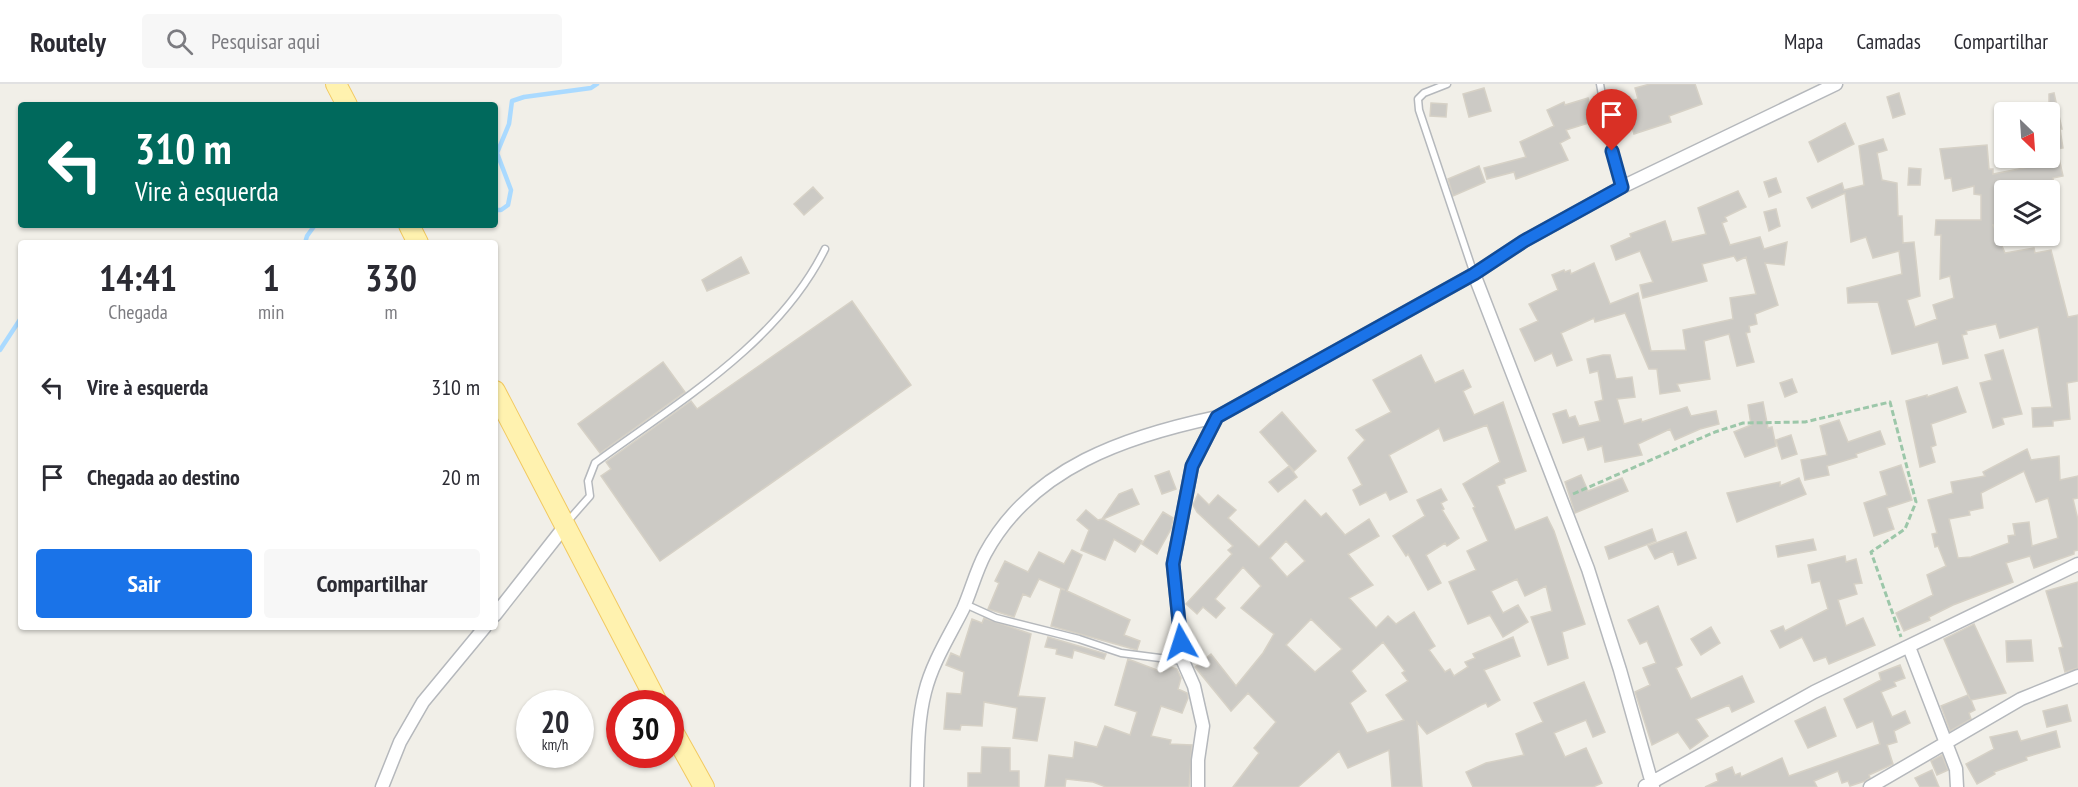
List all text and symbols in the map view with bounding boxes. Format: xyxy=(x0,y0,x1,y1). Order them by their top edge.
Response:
search box xyxy=(142,14,562,68)
text: Routely xyxy=(30,23,106,60)
icon: search xyxy=(163,25,196,58)
text: Pesquisar aqui xyxy=(211,27,320,55)
text: Mapa xyxy=(1784,28,1823,55)
text: Camadas xyxy=(1856,28,1921,55)
text: Compartilhar xyxy=(1954,28,2048,55)
pin xyxy=(1586,89,1637,151)
icon: arrive xyxy=(1595,98,1628,131)
north arrow xyxy=(1994,102,2060,168)
map controls xyxy=(1994,102,2060,246)
text: 310 m xyxy=(135,121,232,176)
icon: left xyxy=(36,126,114,204)
text: Vire à esquerda xyxy=(135,174,279,208)
button: layers xyxy=(1994,180,2060,246)
text: 14:41 xyxy=(99,254,177,301)
text: 1 xyxy=(262,254,280,301)
text: 330 xyxy=(365,254,417,301)
text: Chegada xyxy=(108,299,168,325)
text: min xyxy=(258,299,284,325)
text: m xyxy=(385,299,398,325)
icon: left xyxy=(36,371,69,404)
text: Vire à esquerda xyxy=(87,373,208,401)
text: 310 m xyxy=(431,373,480,401)
icon: arrive xyxy=(36,461,69,494)
text: Chegada ao destino xyxy=(87,463,240,491)
text: 20 m xyxy=(441,463,480,491)
button: Sair xyxy=(36,549,252,618)
button: Compartilhar xyxy=(264,549,480,618)
position arrow xyxy=(1149,610,1213,674)
speed limit sign: 30 xyxy=(606,690,684,768)
text: 20 xyxy=(541,702,569,741)
text: km/h xyxy=(542,735,568,754)

